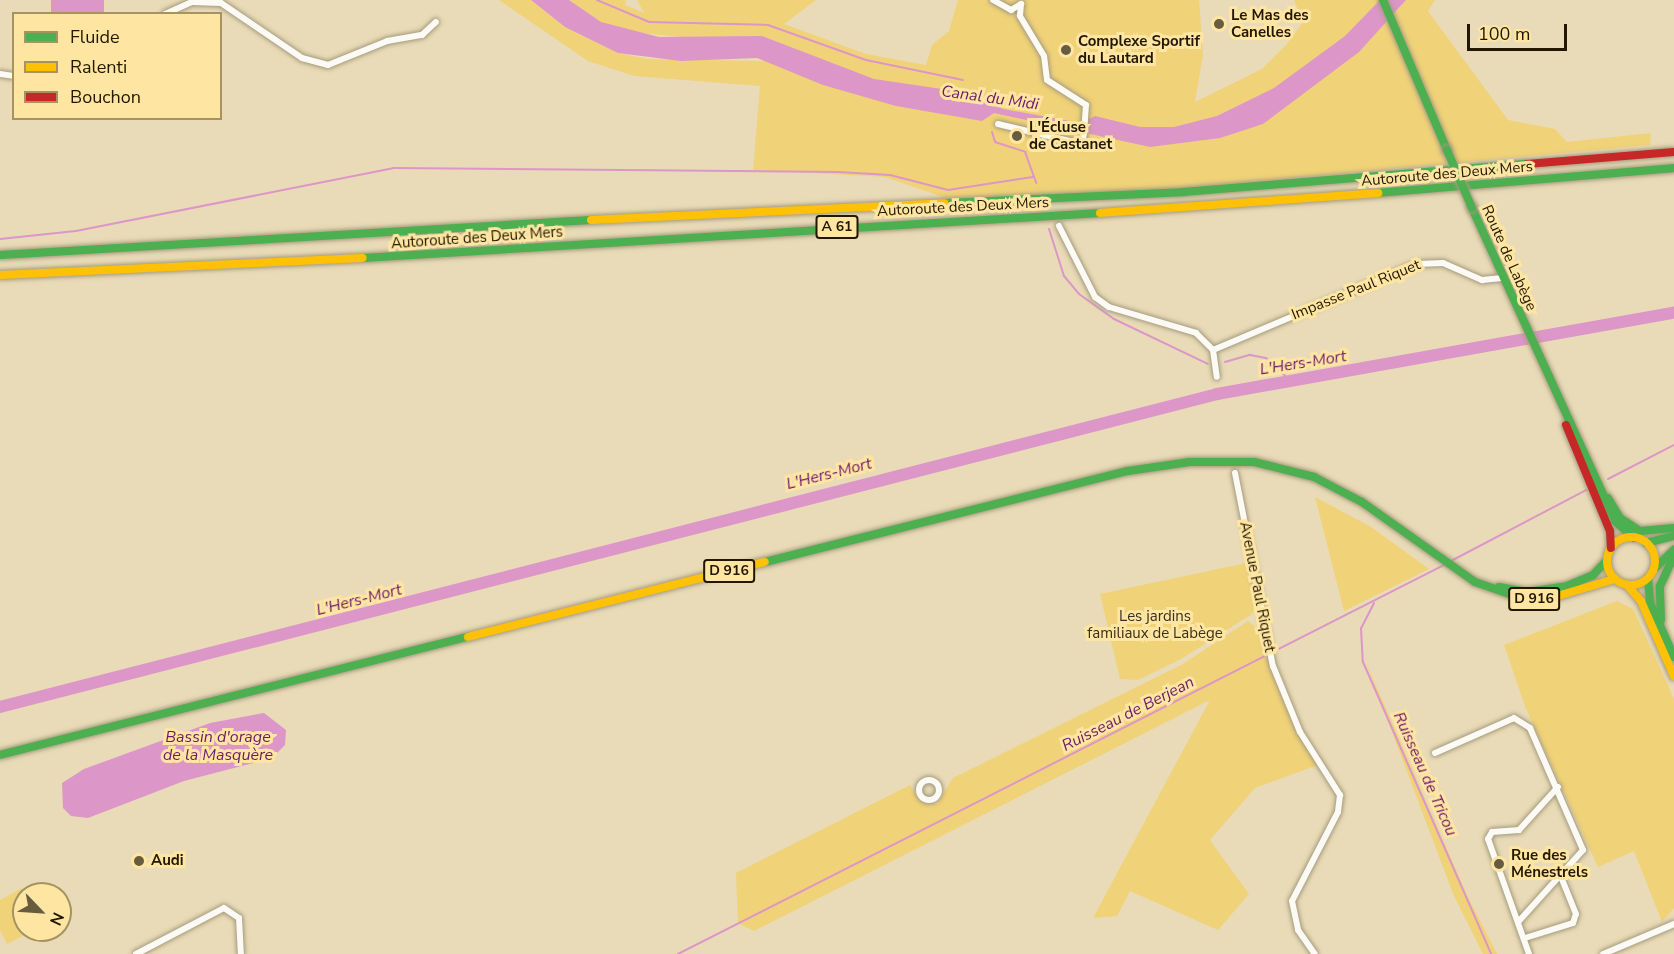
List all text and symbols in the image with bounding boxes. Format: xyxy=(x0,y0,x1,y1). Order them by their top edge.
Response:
place label: Le Mas des Canelles xyxy=(1231,6,1309,41)
legend xyxy=(12,12,222,120)
scale bar xyxy=(1470,12,1570,50)
marker: Le Mas des Canelles xyxy=(1212,17,1226,31)
text: 100 m xyxy=(1478,22,1530,46)
text: Fluide xyxy=(70,25,120,49)
place label: Complexe Sportif du Lautard xyxy=(1078,32,1200,67)
marker: Complexe Sportif du Lautard xyxy=(1059,43,1073,57)
text: Ralenti xyxy=(70,55,127,79)
water label: Canal du Midi xyxy=(940,82,1040,114)
text: Bouchon xyxy=(70,85,141,109)
place label: L'Écluse de Castanet xyxy=(1029,118,1112,153)
marker: L'Écluse de Castanet xyxy=(1010,129,1024,143)
street label: Autoroute des Deux Mers xyxy=(1360,158,1534,190)
street label: Autoroute des Deux Mers xyxy=(877,194,1049,220)
street label: Route de Labège xyxy=(1478,202,1540,314)
road number: A 61 xyxy=(814,216,860,238)
street label: Autoroute des Deux Mers xyxy=(390,223,564,253)
street label: Impasse Paul Riquet xyxy=(1289,256,1423,324)
water label: L'Hers-Mort xyxy=(1258,347,1348,379)
water label: L'Hers-Mort xyxy=(784,454,874,494)
street label: Avenue Paul Riquet xyxy=(1236,520,1278,654)
road number: D 916 xyxy=(702,560,756,582)
water label: L'Hers-Mort xyxy=(314,580,404,620)
road number: D 916 xyxy=(1507,588,1561,610)
park label: Les jardins familiaux de Labège xyxy=(1087,607,1223,642)
water label: Ruisseau de Berjean xyxy=(1059,672,1197,756)
water label: Ruisseau de Tricou xyxy=(1389,709,1461,839)
water label: Bassin d'orage de la Masquère xyxy=(163,727,273,765)
place label: Rue des Ménestrels xyxy=(1511,846,1588,881)
place label: Audi xyxy=(151,852,184,870)
marker: Audi xyxy=(132,854,146,868)
marker: Rue des Ménestrels xyxy=(1492,857,1506,871)
north arrow xyxy=(12,882,72,942)
text: N xyxy=(44,909,69,929)

